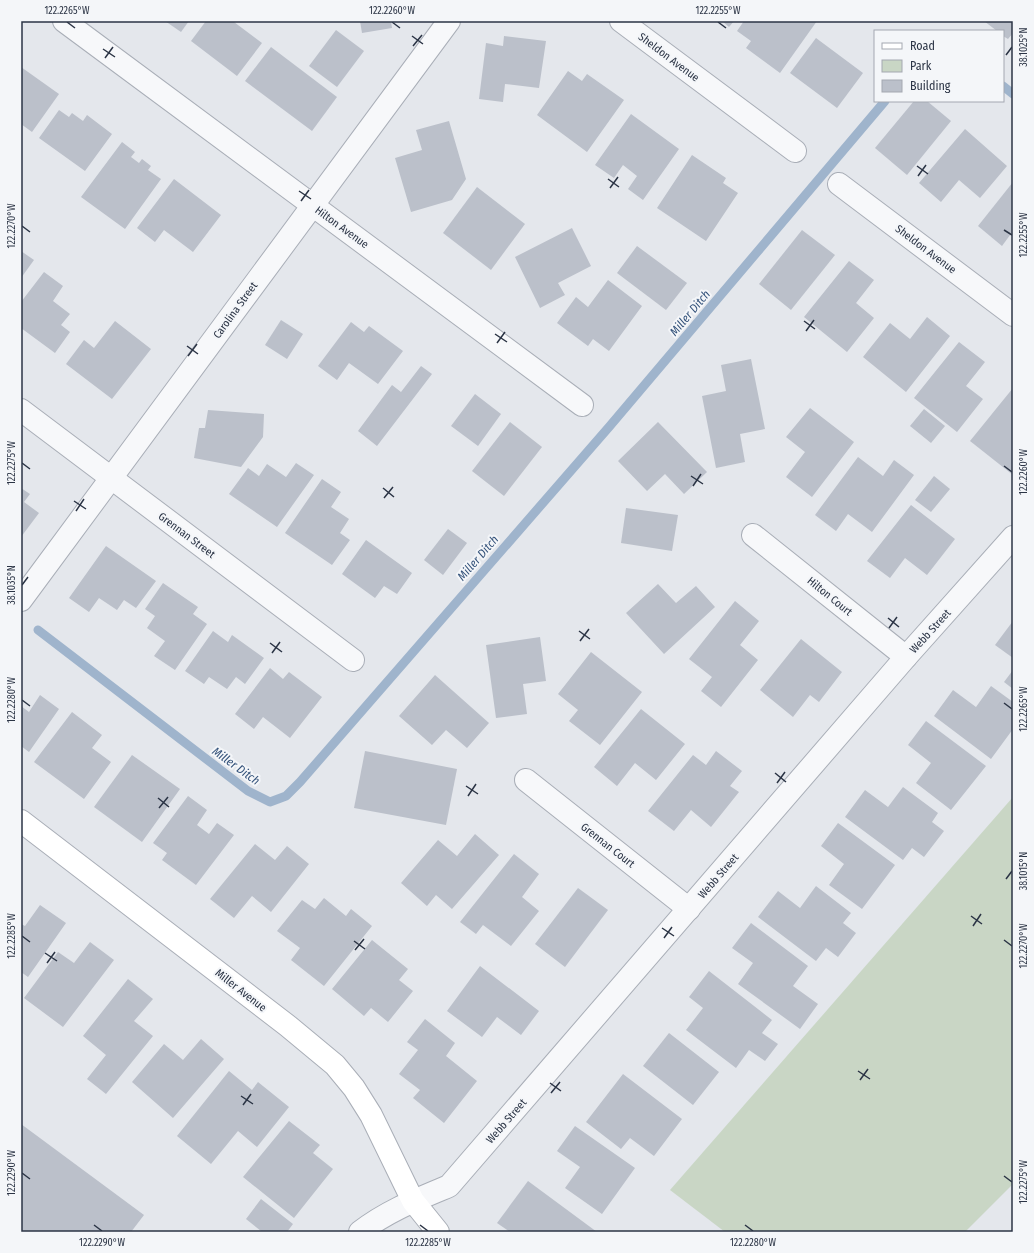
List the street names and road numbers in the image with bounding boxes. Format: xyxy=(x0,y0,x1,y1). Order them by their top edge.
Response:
street label: Sheldon Avenue xyxy=(636,30,702,84)
street label: Hilton Avenue xyxy=(312,204,371,251)
street label: Sheldon Avenue xyxy=(893,222,959,276)
street label: Carolina Street xyxy=(211,279,260,341)
street label: Grennan Street xyxy=(156,510,218,561)
street label: Hilton Court xyxy=(804,574,855,619)
street label: Webb Street xyxy=(907,606,954,656)
street label: Grennan Court xyxy=(578,820,638,871)
street label: Webb Street xyxy=(695,851,742,901)
street label: Miller Avenue xyxy=(213,966,269,1014)
street label: Webb Street xyxy=(483,1096,530,1146)

